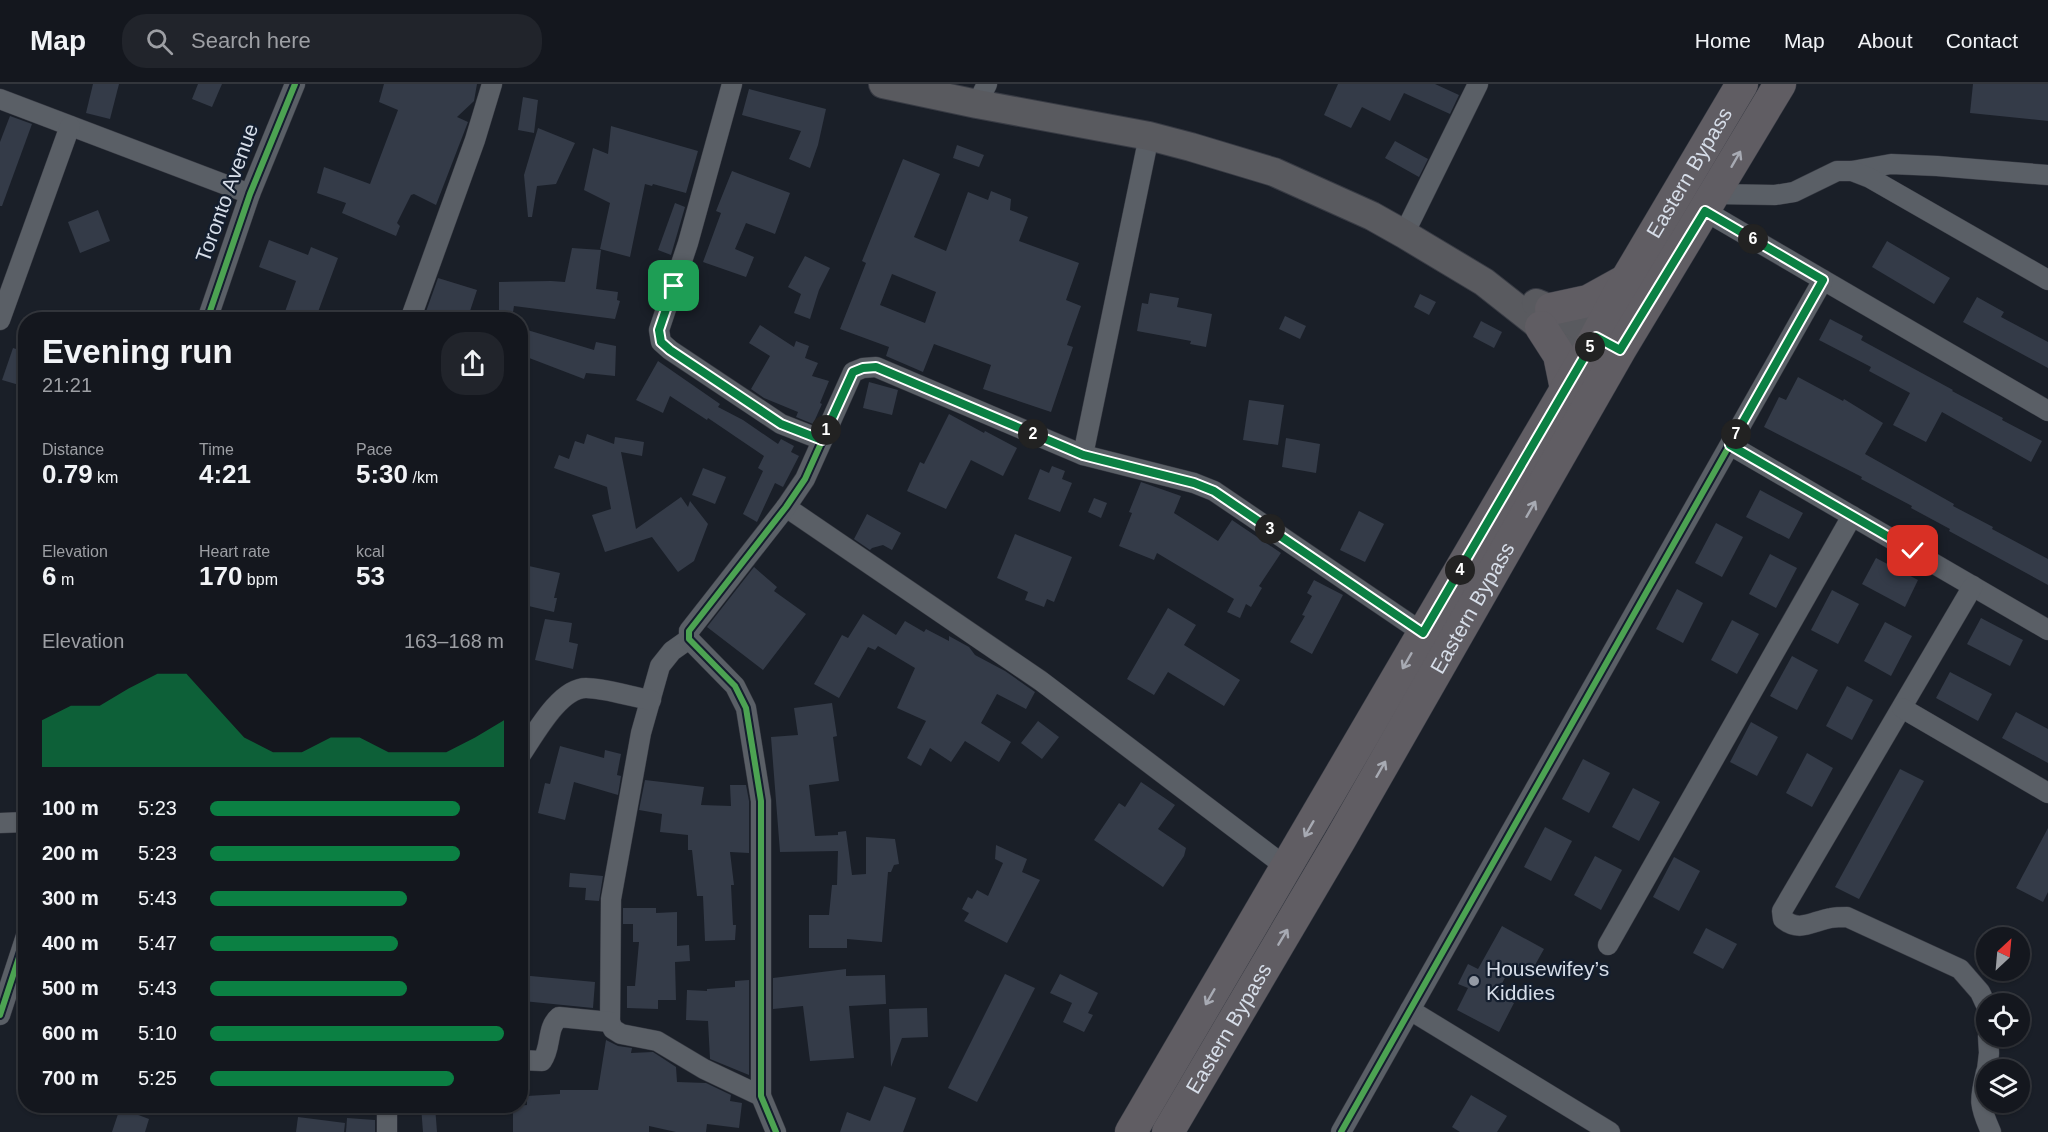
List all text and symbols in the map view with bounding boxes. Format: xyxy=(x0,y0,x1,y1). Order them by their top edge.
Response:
search box xyxy=(122,14,542,68)
text: Map xyxy=(30,25,86,56)
icon: search xyxy=(143,25,176,58)
text: Search here xyxy=(191,28,311,53)
text: Home xyxy=(1695,29,1751,52)
text: Map xyxy=(1784,29,1825,52)
text: About xyxy=(1858,29,1913,52)
text: Contact xyxy=(1946,29,2018,52)
street label: Eastern Bypass xyxy=(1642,103,1736,242)
street label: Toronto Avenue xyxy=(191,120,262,265)
one-way arrow xyxy=(1730,151,1742,168)
pin: 6 xyxy=(1738,224,1768,254)
text: 6 xyxy=(1749,230,1757,247)
pin xyxy=(648,260,699,311)
icon: arrive xyxy=(657,269,690,302)
button: share xyxy=(441,332,504,395)
pin: 5 xyxy=(1575,332,1605,362)
text: Evening run xyxy=(42,333,233,370)
text: 5 xyxy=(1586,338,1594,355)
text: 21:21 xyxy=(42,374,92,396)
pin: 1 xyxy=(811,415,841,445)
pin: 2 xyxy=(1018,419,1048,449)
pin: 7 xyxy=(1721,419,1751,449)
text: 1 xyxy=(822,421,830,438)
text: 2 xyxy=(1029,425,1037,442)
text: 7 xyxy=(1732,425,1740,442)
text: Distance xyxy=(42,441,104,458)
text: Time xyxy=(199,441,234,458)
text: Pace xyxy=(356,441,392,458)
text: 0.79 xyxy=(42,459,93,489)
text: 4:21 xyxy=(199,459,251,489)
text: 5:30 xyxy=(356,459,408,489)
text: km xyxy=(93,469,118,486)
text: /km xyxy=(408,469,438,486)
one-way arrow xyxy=(1525,500,1537,517)
pin: 3 xyxy=(1255,514,1285,544)
text: 3 xyxy=(1266,520,1274,537)
pin xyxy=(1887,525,1938,576)
icon: check xyxy=(1896,534,1929,567)
street label: Eastern Bypass xyxy=(1426,538,1519,677)
text: Elevation xyxy=(42,543,108,560)
text: Heart rate xyxy=(199,543,270,560)
text: kcal xyxy=(356,543,384,560)
pin: 4 xyxy=(1445,555,1475,585)
text: 6 xyxy=(42,561,56,591)
text: 170 xyxy=(199,561,242,591)
text: 53 xyxy=(356,561,385,591)
text: 4 xyxy=(1456,561,1464,578)
text: m xyxy=(56,571,74,588)
text: bpm xyxy=(242,571,278,588)
text: Elevation xyxy=(42,630,124,652)
text: 163–168 m xyxy=(404,630,504,652)
one-way arrow xyxy=(1400,652,1412,669)
one-way arrow xyxy=(1375,761,1387,778)
text: 100 m xyxy=(42,797,99,819)
text: 5:23 xyxy=(138,797,177,819)
one-way arrow xyxy=(1302,820,1314,837)
text: 200 m xyxy=(42,842,99,864)
text: 5:23 xyxy=(138,842,177,864)
text: 300 m xyxy=(42,887,99,909)
text: 5:43 xyxy=(138,887,177,909)
north arrow xyxy=(1976,927,2030,981)
map controls xyxy=(1976,927,2030,1113)
one-way arrow xyxy=(1277,929,1289,946)
text: 400 m xyxy=(42,932,99,954)
text: 5:47 xyxy=(138,932,177,954)
place label: Housewifey’s Kiddies xyxy=(1486,957,1609,1004)
street label: Eastern Bypass xyxy=(1181,959,1276,1098)
marker: Housewifey’s Kiddies xyxy=(1467,974,1481,988)
text: 500 m xyxy=(42,977,99,999)
text: 5:43 xyxy=(138,977,177,999)
one-way arrow xyxy=(1204,988,1215,1006)
button: locate xyxy=(1976,993,2030,1047)
text: 600 m xyxy=(42,1022,99,1044)
text: 5:10 xyxy=(138,1022,177,1044)
button: layers xyxy=(1976,1059,2030,1113)
text: 700 m xyxy=(42,1067,99,1089)
text: 5:25 xyxy=(138,1067,177,1089)

